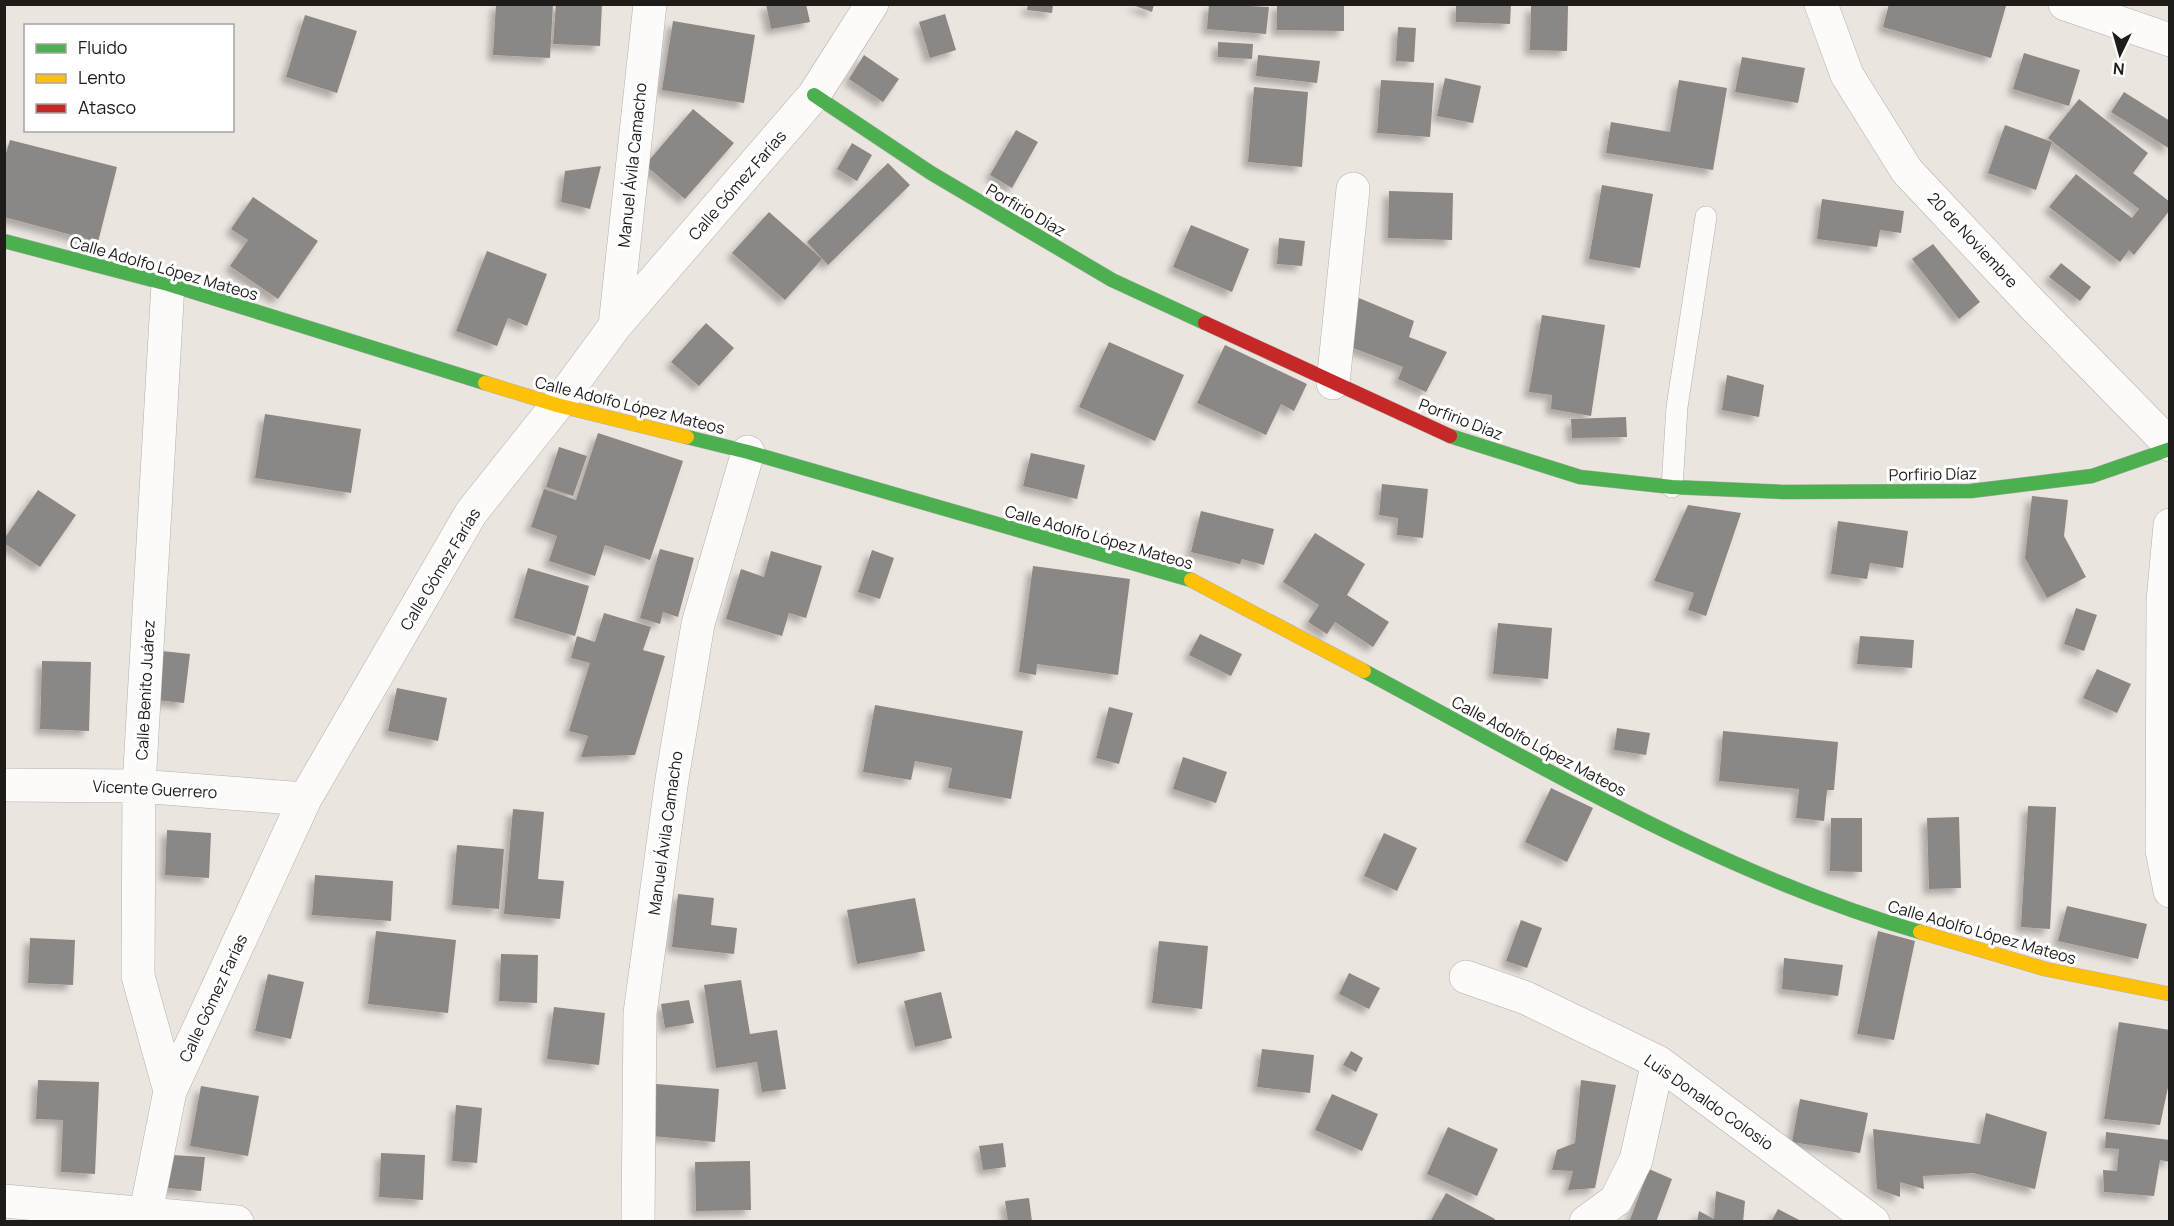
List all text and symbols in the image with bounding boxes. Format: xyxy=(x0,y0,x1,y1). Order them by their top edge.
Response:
legend xyxy=(24,24,234,132)
north arrow xyxy=(2090,24,2150,84)
text: Fluido xyxy=(78,35,127,59)
text: N xyxy=(2112,57,2125,80)
text: Lento xyxy=(78,65,126,89)
street label: Manuel Ávila Camacho xyxy=(612,82,652,248)
text: Atasco xyxy=(78,95,136,119)
street label: Calle Gómez Farías xyxy=(683,125,791,245)
street label: Porfirio Díaz xyxy=(982,178,1070,242)
street label: 20 de Noviembre xyxy=(1923,187,2023,293)
street label: Calle Adolfo López Mateos xyxy=(67,231,261,305)
street label: Calle Adolfo López Mateos xyxy=(533,371,727,439)
street label: Porfirio Díaz xyxy=(1416,393,1506,445)
street label: Porfirio Díaz xyxy=(1889,462,1977,486)
street label: Calle Adolfo López Mateos xyxy=(1002,500,1196,574)
street label: Calle Gómez Farías xyxy=(395,504,485,634)
street label: Calle Benito Juárez xyxy=(130,619,160,761)
street label: Calle Adolfo López Mateos xyxy=(1448,691,1630,801)
street label: Manuel Ávila Camacho xyxy=(643,750,687,916)
street label: Vicente Guerrero xyxy=(92,775,218,803)
street label: Calle Adolfo López Mateos xyxy=(1885,895,2079,969)
street label: Calle Gómez Farías xyxy=(174,930,252,1066)
street label: Luis Donaldo Colosio xyxy=(1640,1049,1778,1155)

